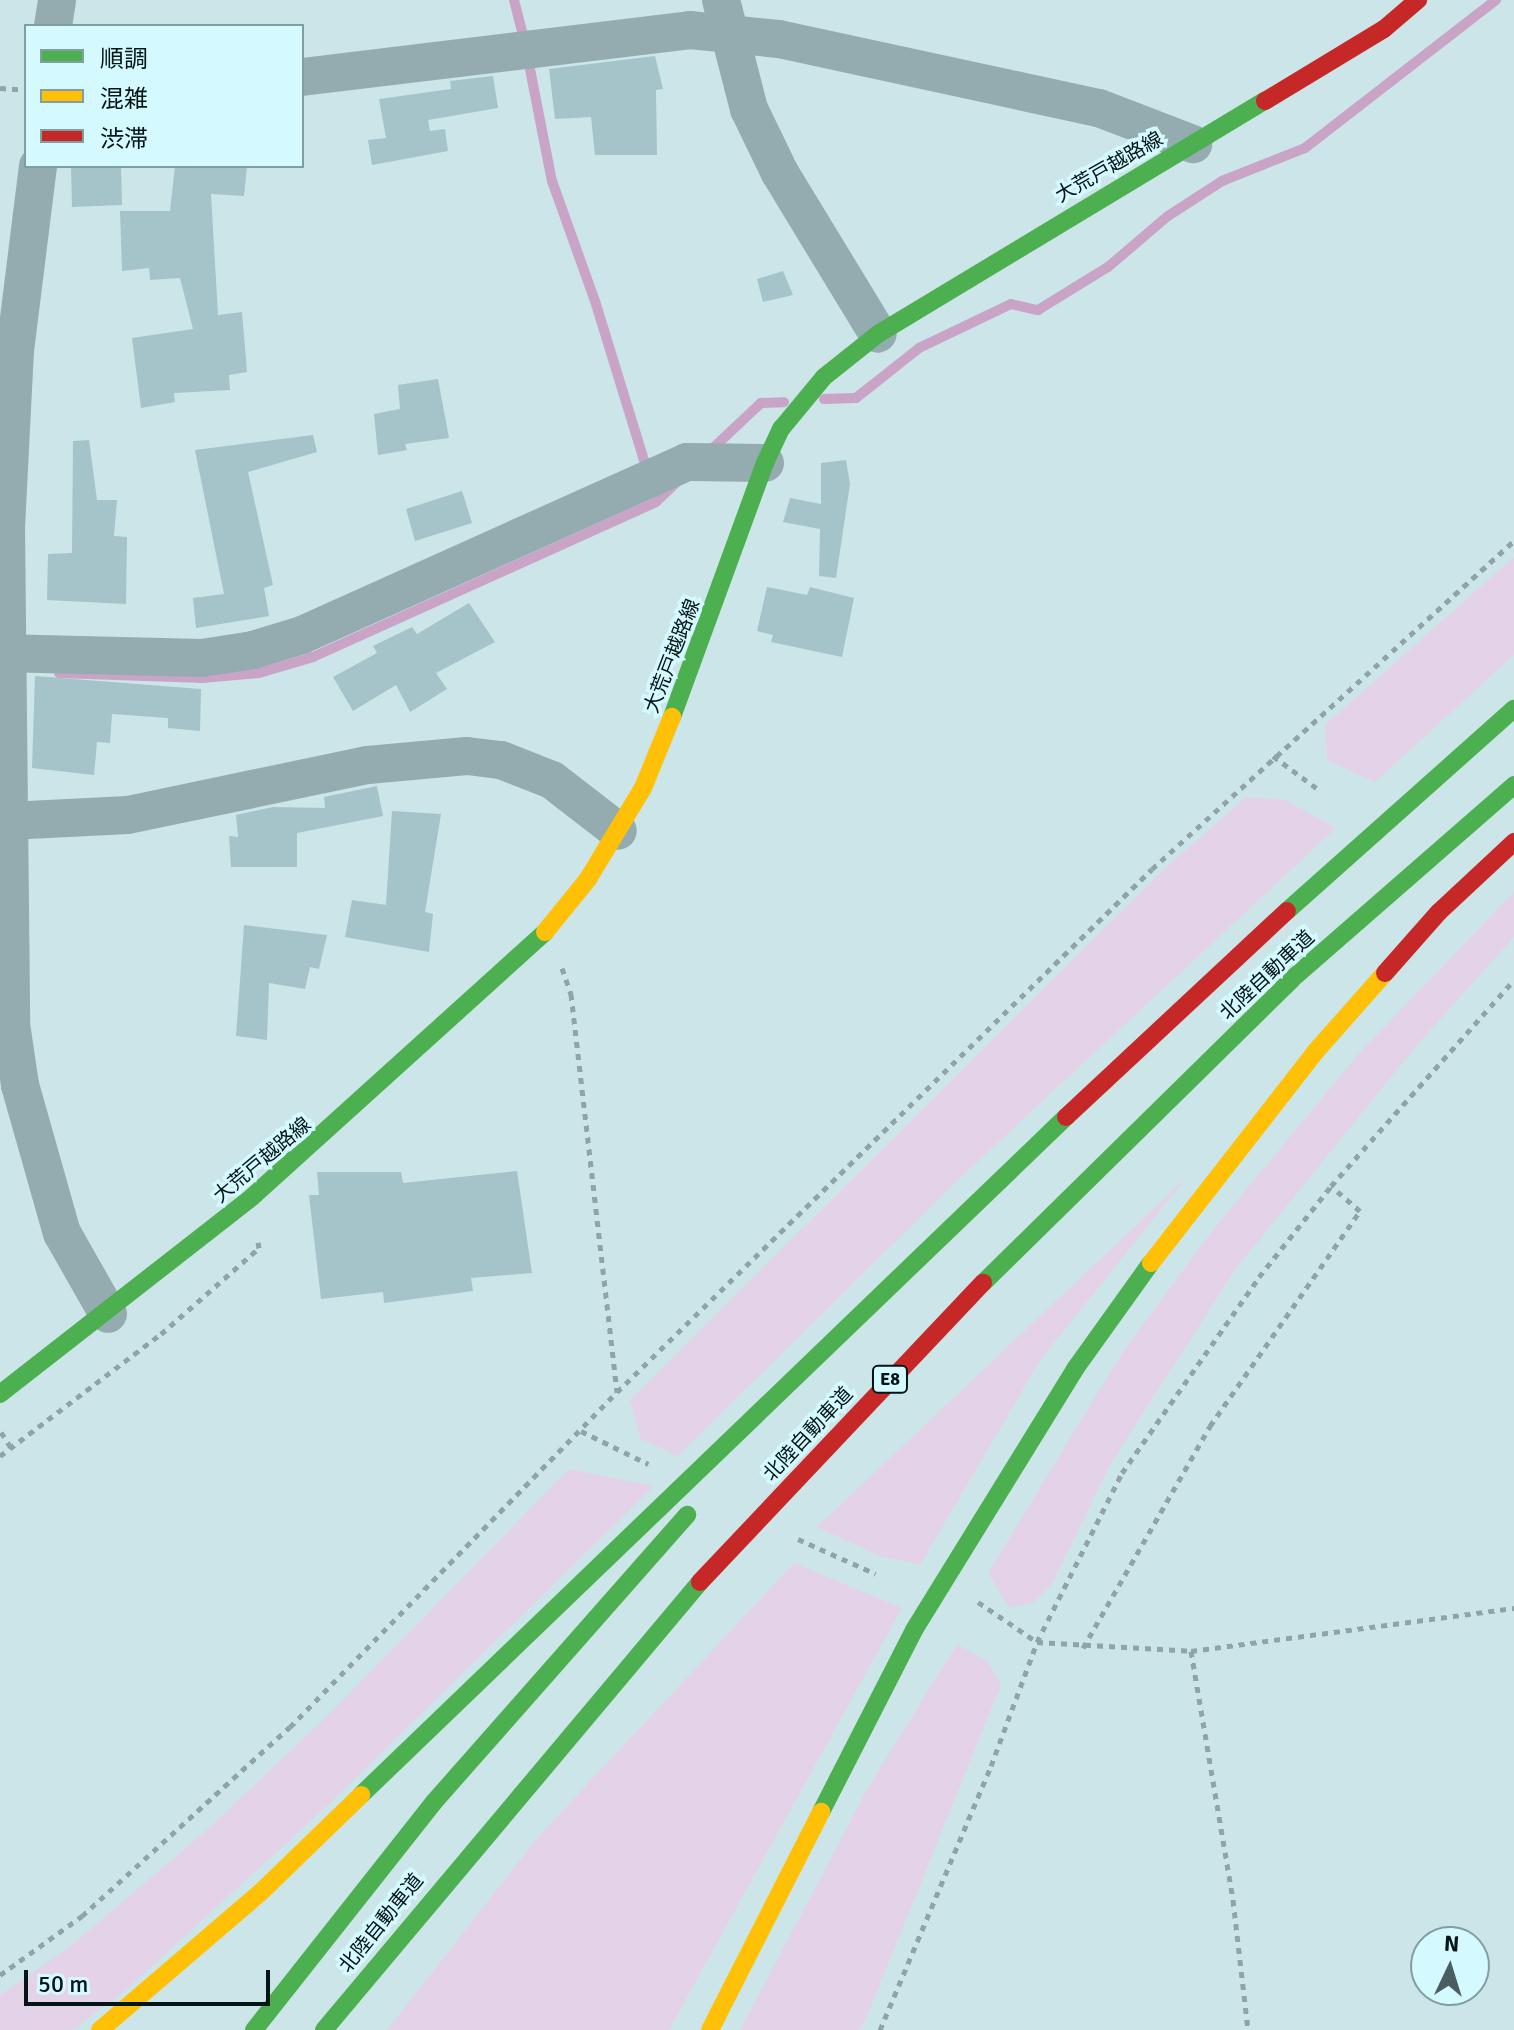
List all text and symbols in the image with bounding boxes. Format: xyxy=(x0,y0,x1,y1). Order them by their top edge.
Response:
legend xyxy=(24,24,304,168)
text: 順調 xyxy=(100,44,148,74)
text: 混雑 xyxy=(100,84,148,114)
text: 渋滞 xyxy=(100,124,148,154)
street label: 大荒戸越路線 xyxy=(1051,127,1167,207)
street label: 大荒戸越路線 xyxy=(639,596,705,716)
street label: 北陸自動車道 xyxy=(1215,925,1319,1025)
street label: 大荒戸越路線 xyxy=(208,1112,316,1208)
road number: E8 xyxy=(870,1365,910,1393)
street label: 北陸自動車道 xyxy=(758,1382,858,1486)
street label: 北陸自動車道 xyxy=(334,1869,428,1977)
north arrow xyxy=(1410,1926,1490,2006)
text: N xyxy=(1443,1930,1460,1958)
scale bar xyxy=(28,1954,274,2004)
text: 50 m xyxy=(38,1969,88,1999)

